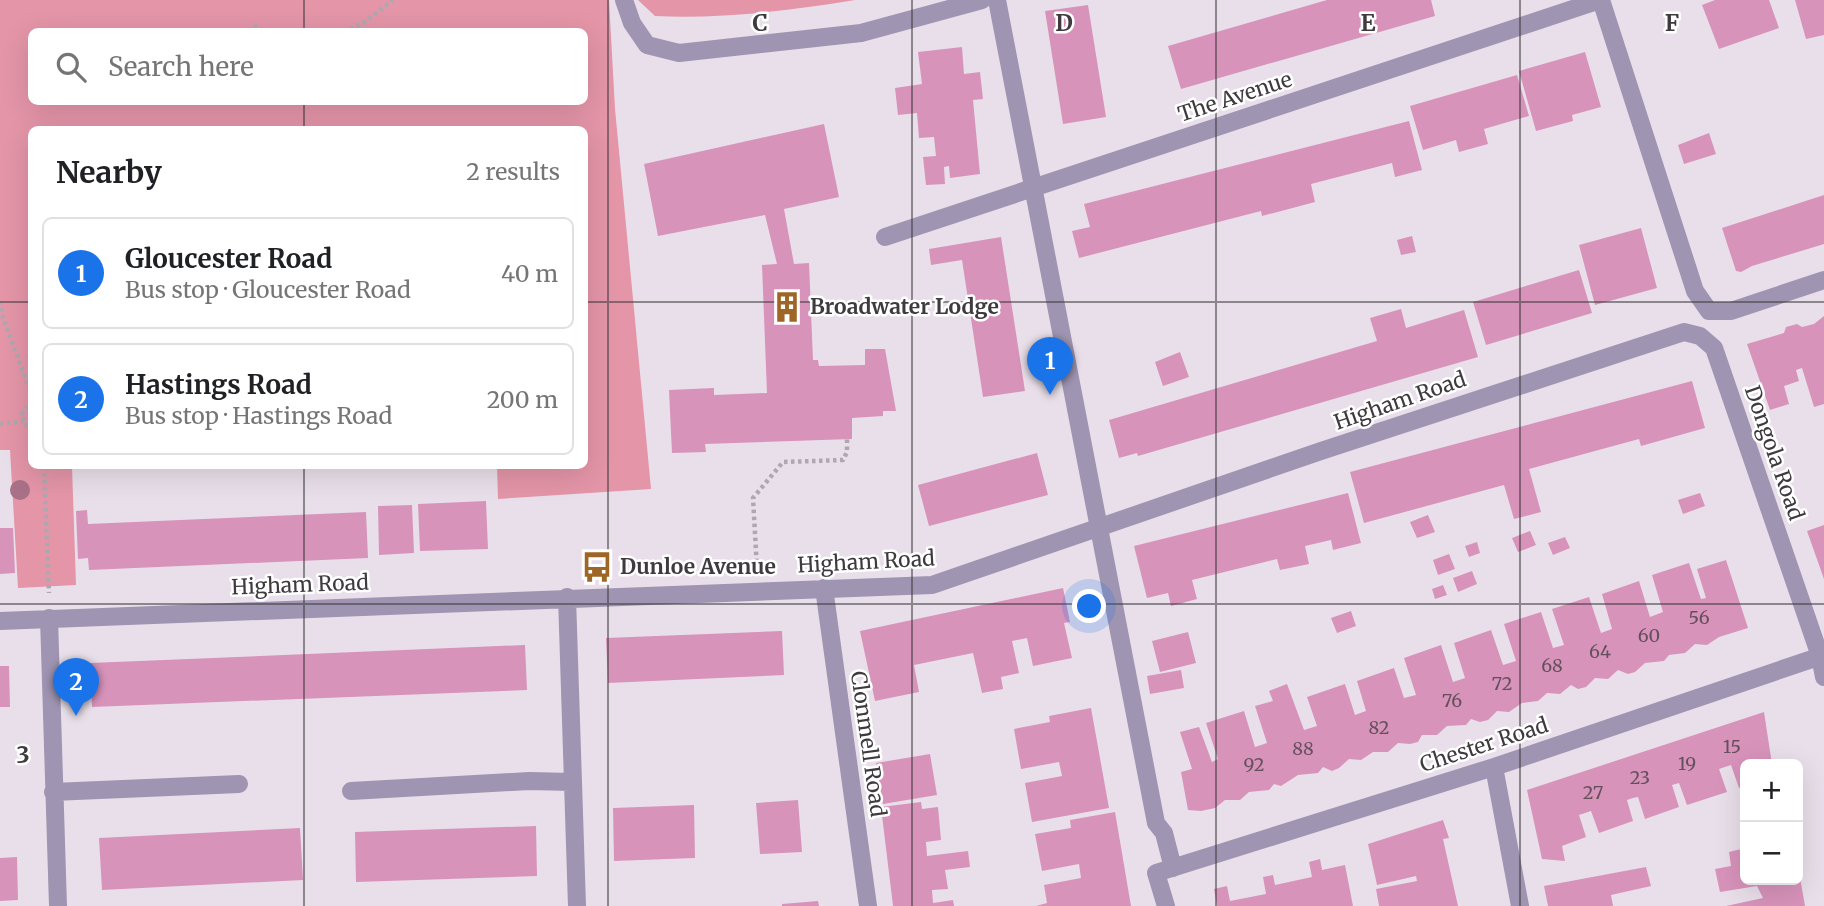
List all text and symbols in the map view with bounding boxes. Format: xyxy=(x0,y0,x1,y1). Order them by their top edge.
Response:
text: C xyxy=(752,8,768,37)
text: D xyxy=(1055,8,1073,37)
text: E xyxy=(1360,8,1376,37)
text: F xyxy=(1665,8,1679,37)
search box xyxy=(28,28,588,105)
icon: search xyxy=(52,48,90,86)
text: Search here xyxy=(108,50,254,83)
street label: The Avenue xyxy=(1174,65,1295,128)
text: Nearby xyxy=(56,153,162,191)
text: 2 results xyxy=(466,157,560,186)
text: Gloucester Road xyxy=(125,242,332,275)
text: 1 xyxy=(76,259,86,288)
text: 40 m xyxy=(501,259,558,288)
text: Bus stop · Gloucester Road xyxy=(125,275,411,304)
building icon: Broadwater Lodge xyxy=(770,290,804,324)
place label: Broadwater Lodge xyxy=(810,293,999,320)
pin: 1 xyxy=(1027,337,1073,395)
street label: Higham Road xyxy=(1330,365,1470,436)
text: Hastings Road xyxy=(125,368,312,401)
street label: Dongola Road xyxy=(1739,382,1810,524)
text: 2 xyxy=(74,385,88,414)
text: 200 m xyxy=(487,385,558,414)
text: Bus stop · Hastings Road xyxy=(125,401,392,430)
street label: Higham Road xyxy=(797,544,936,579)
bus stop icon: Dunloe Avenue xyxy=(580,550,614,584)
place label: Dunloe Avenue xyxy=(620,553,776,580)
street label: Higham Road xyxy=(231,569,370,600)
your location xyxy=(1072,589,1106,623)
house number: 56 xyxy=(1688,606,1710,629)
house number: 60 xyxy=(1638,624,1660,647)
house number: 64 xyxy=(1589,640,1611,663)
house number: 68 xyxy=(1541,654,1563,677)
pin: 2 xyxy=(53,658,99,716)
street label: Clonmell Road xyxy=(845,669,892,819)
house number: 72 xyxy=(1492,672,1512,695)
house number: 76 xyxy=(1442,689,1462,712)
street label: Chester Road xyxy=(1416,711,1552,778)
house number: 82 xyxy=(1368,716,1390,739)
house number: 15 xyxy=(1723,735,1741,758)
house number: 88 xyxy=(1292,737,1314,760)
text: 3 xyxy=(16,740,30,769)
house number: 19 xyxy=(1678,752,1696,775)
house number: 92 xyxy=(1243,753,1265,776)
map controls xyxy=(1740,759,1803,885)
button: + xyxy=(1740,759,1803,822)
house number: 23 xyxy=(1630,766,1650,789)
house number: 27 xyxy=(1583,781,1603,804)
button: − xyxy=(1740,822,1803,885)

